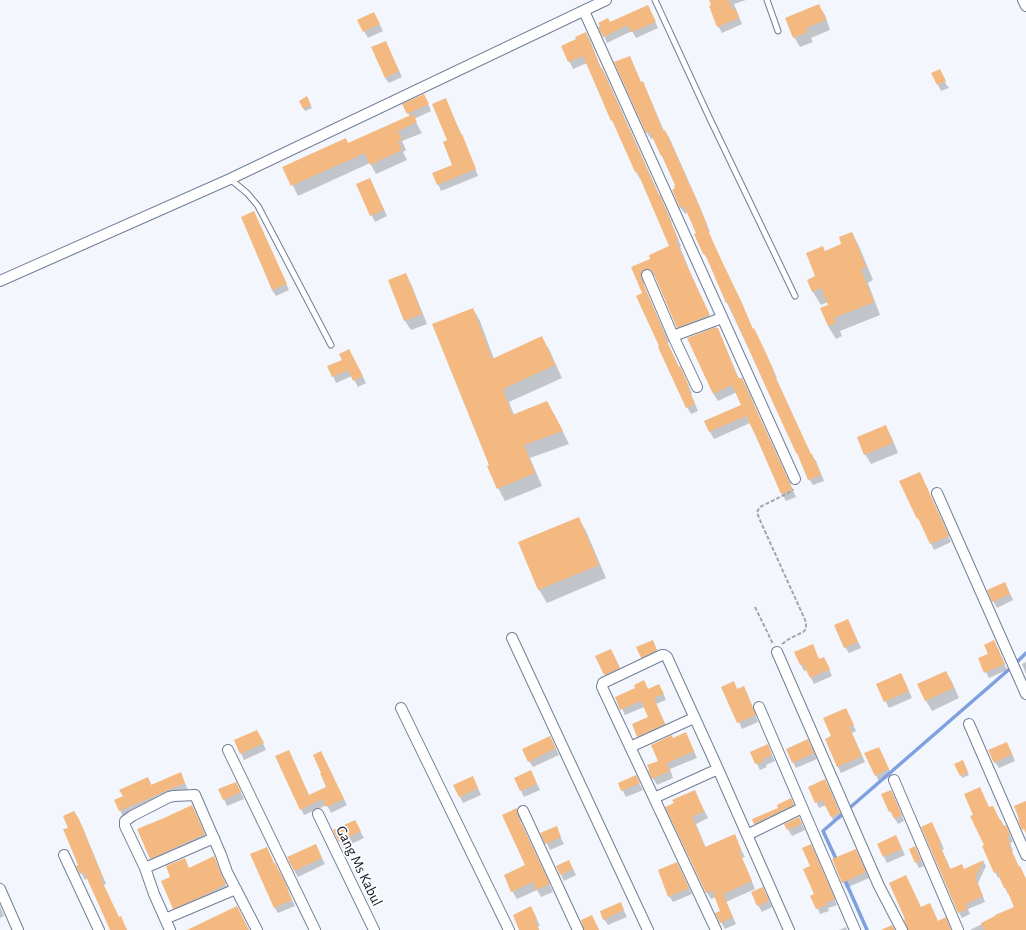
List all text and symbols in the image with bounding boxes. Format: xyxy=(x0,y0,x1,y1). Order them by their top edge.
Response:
street label: Gang Ms Kabul xyxy=(332,823,386,909)

